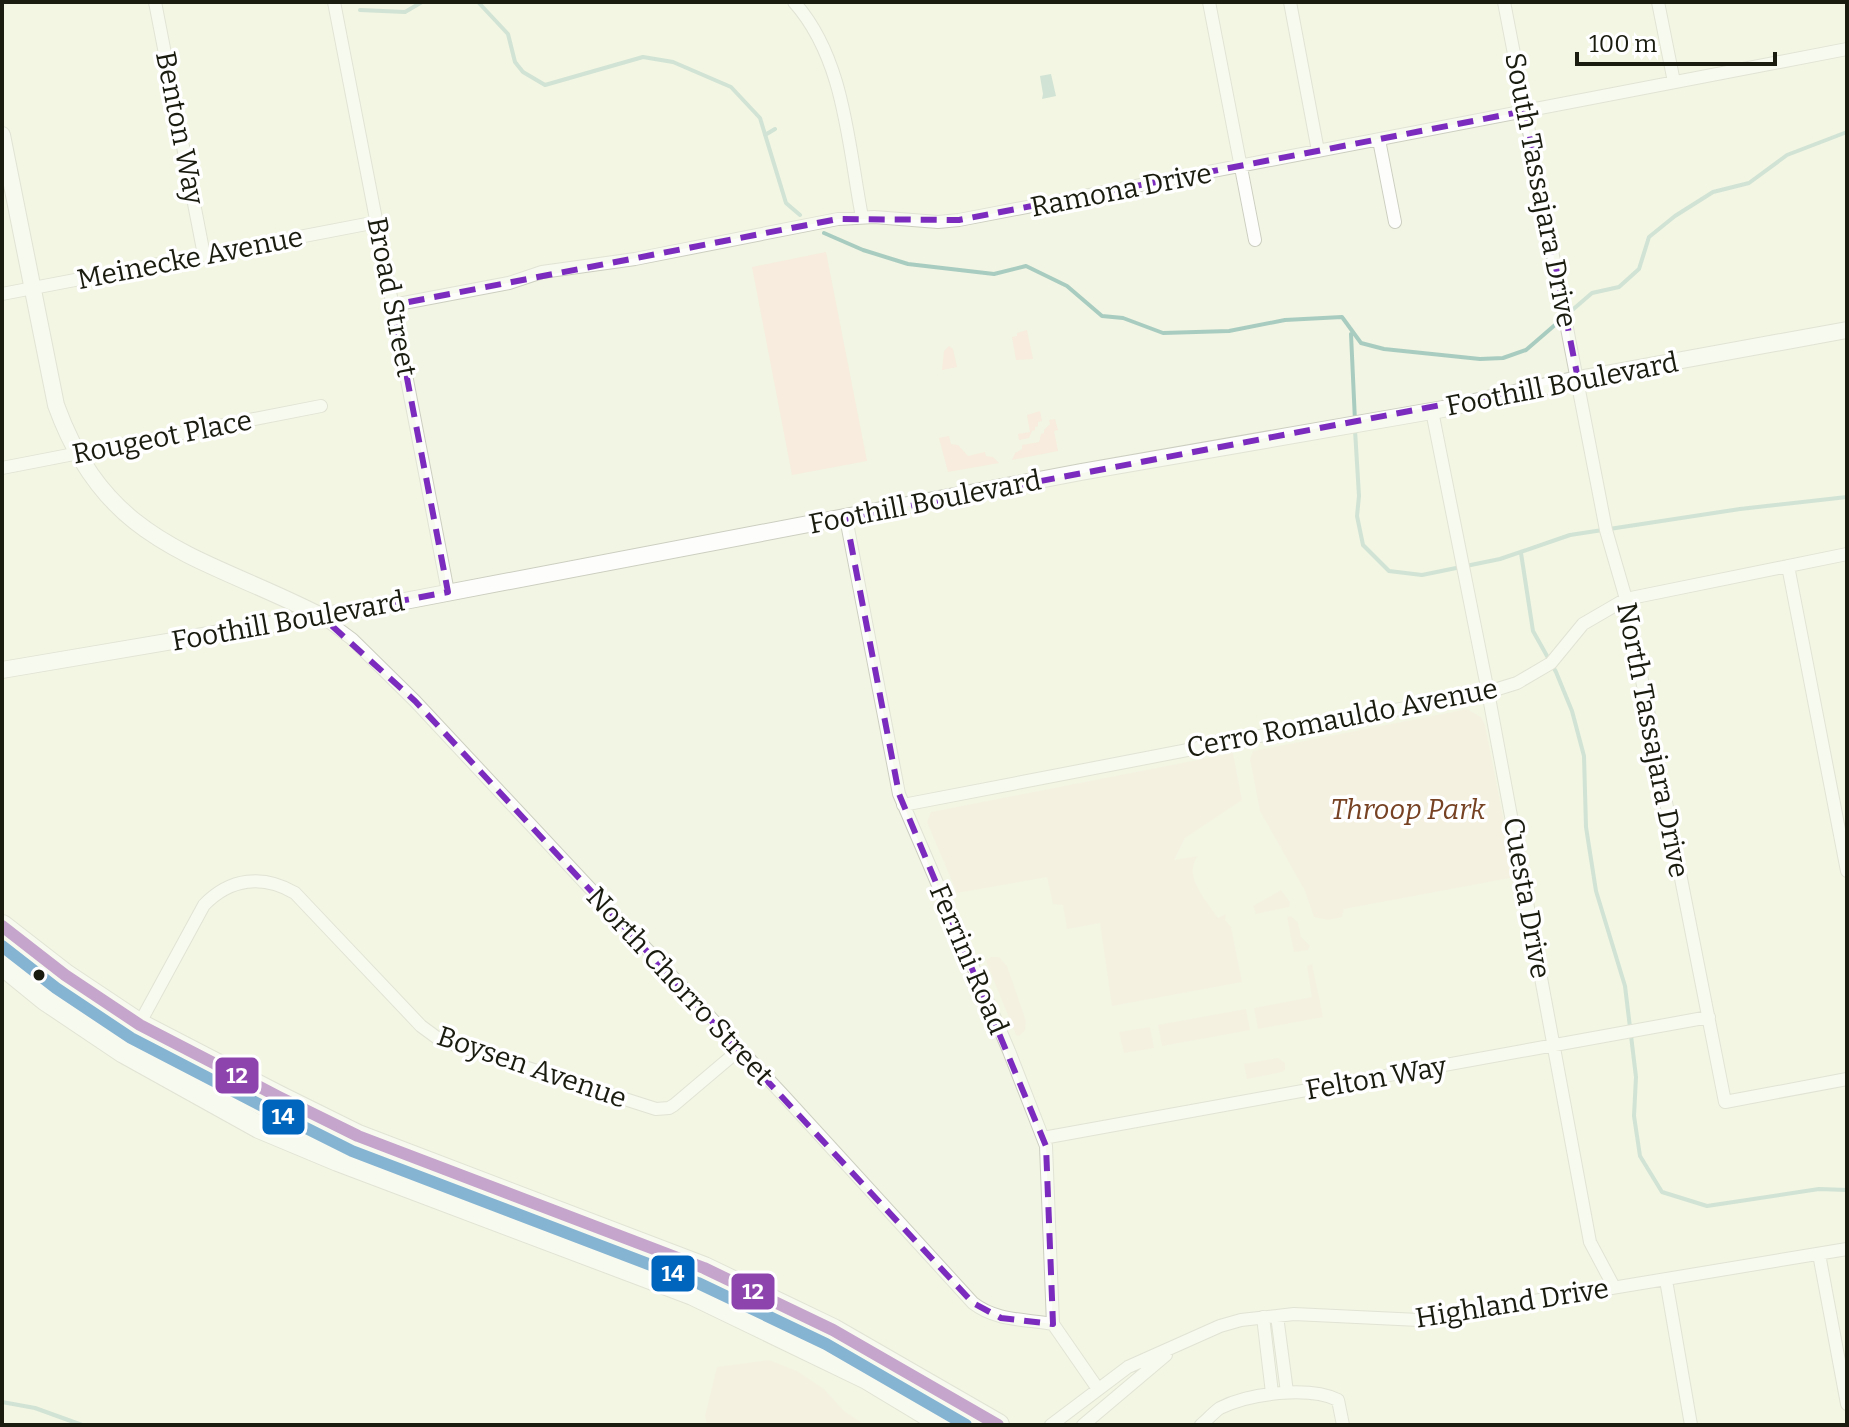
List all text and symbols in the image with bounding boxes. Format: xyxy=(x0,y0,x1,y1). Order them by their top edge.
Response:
scale bar xyxy=(1577,16,1775,66)
text: 100 m xyxy=(1589,30,1657,58)
street label: Benton Way xyxy=(149,48,211,208)
street label: South Tassajara Drive xyxy=(1498,50,1584,330)
street label: Ramona Drive xyxy=(1028,156,1214,224)
street label: Broad Street xyxy=(360,214,424,380)
street label: Meinecke Avenue xyxy=(74,220,306,296)
street label: Foothill Boulevard xyxy=(1443,345,1681,423)
street label: Rougeot Place xyxy=(69,403,255,471)
street label: Foothill Boulevard xyxy=(806,463,1044,541)
street label: Foothill Boulevard xyxy=(169,584,407,658)
street label: North Tassajara Drive xyxy=(1610,600,1696,880)
street label: Cerro Romauldo Avenue xyxy=(1184,672,1500,764)
park label: Throop Park xyxy=(1331,793,1486,826)
street label: Cuesta Drive xyxy=(1497,815,1557,981)
street label: Ferrini Road xyxy=(923,879,1015,1039)
street label: North Chorro Street xyxy=(580,880,780,1092)
unlabelled marker xyxy=(31,967,47,983)
street label: Boysen Avenue xyxy=(433,1019,631,1115)
street label: Felton Way xyxy=(1303,1049,1449,1107)
line badge: 12 xyxy=(214,1056,260,1095)
text: 12 xyxy=(226,1062,248,1089)
line badge: 14 xyxy=(261,1098,306,1136)
text: 14 xyxy=(272,1103,295,1130)
line badge: 14 xyxy=(650,1254,696,1293)
text: 14 xyxy=(662,1260,685,1287)
street label: Highland Drive xyxy=(1413,1271,1611,1335)
line badge: 12 xyxy=(730,1272,776,1311)
text: 12 xyxy=(742,1278,764,1305)

